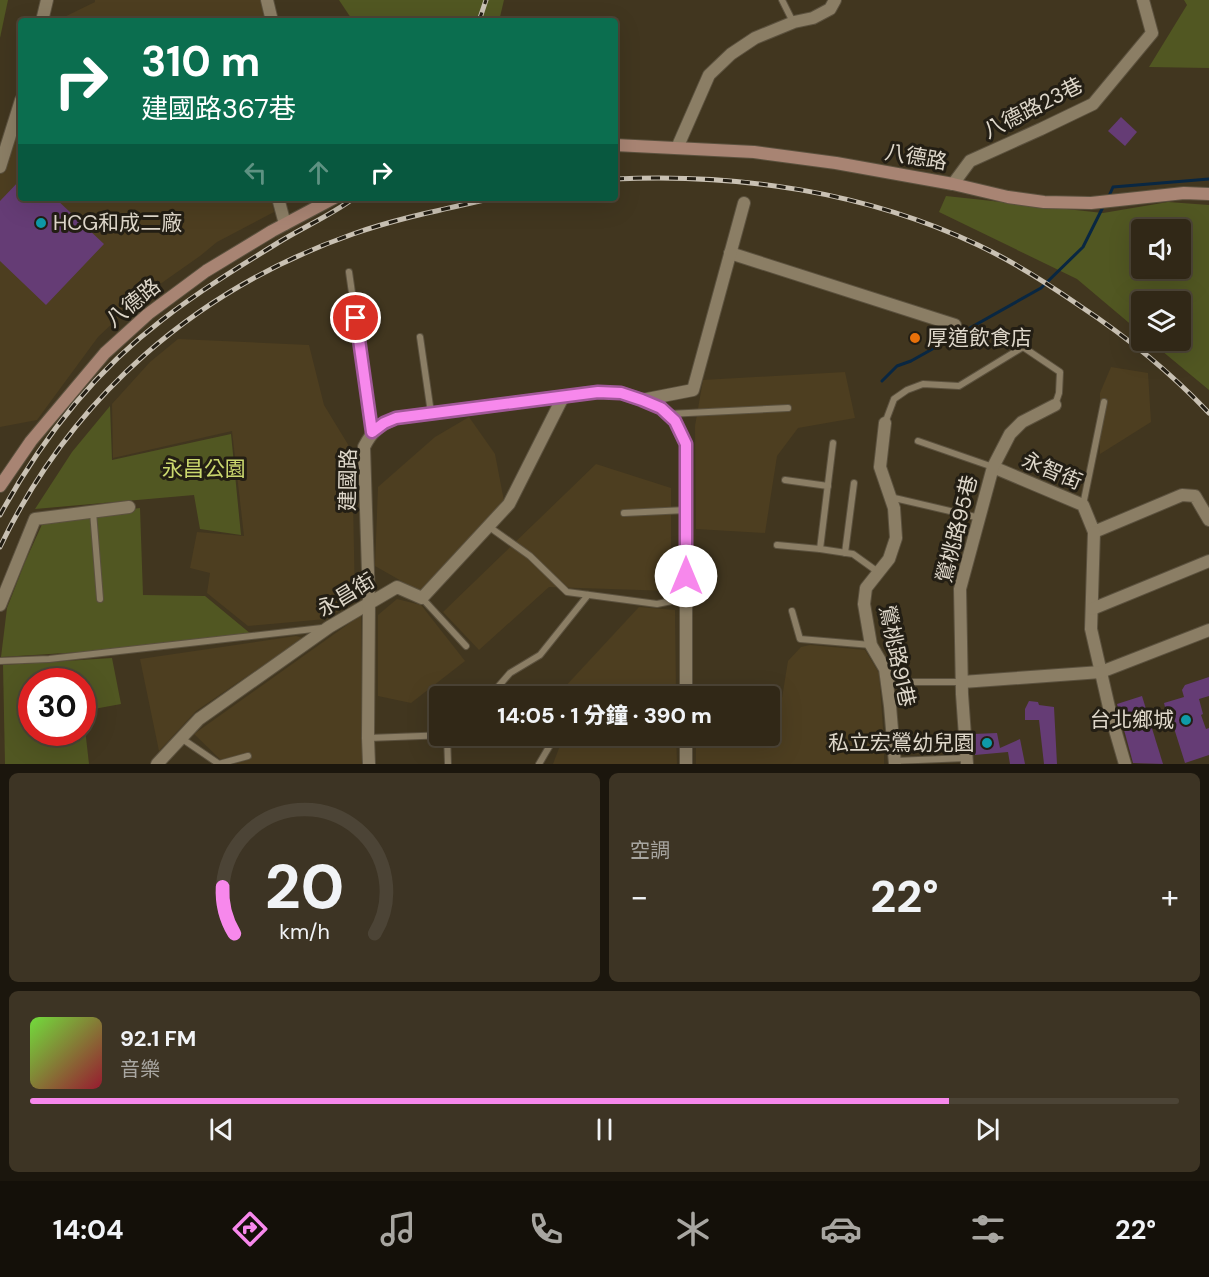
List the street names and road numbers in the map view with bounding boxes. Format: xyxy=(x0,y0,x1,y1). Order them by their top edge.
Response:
street label: 八德路23巷 xyxy=(978,71,1088,145)
street label: 八德路 xyxy=(883,138,949,176)
street label: 八德路 xyxy=(100,272,166,334)
street label: 永智街 xyxy=(1018,446,1086,496)
street label: 建國路 xyxy=(333,448,363,512)
street label: 鶯桃路95巷 xyxy=(930,472,984,586)
street label: 永昌街 xyxy=(312,567,380,623)
street label: 鶯桃路91巷 xyxy=(873,603,921,709)

